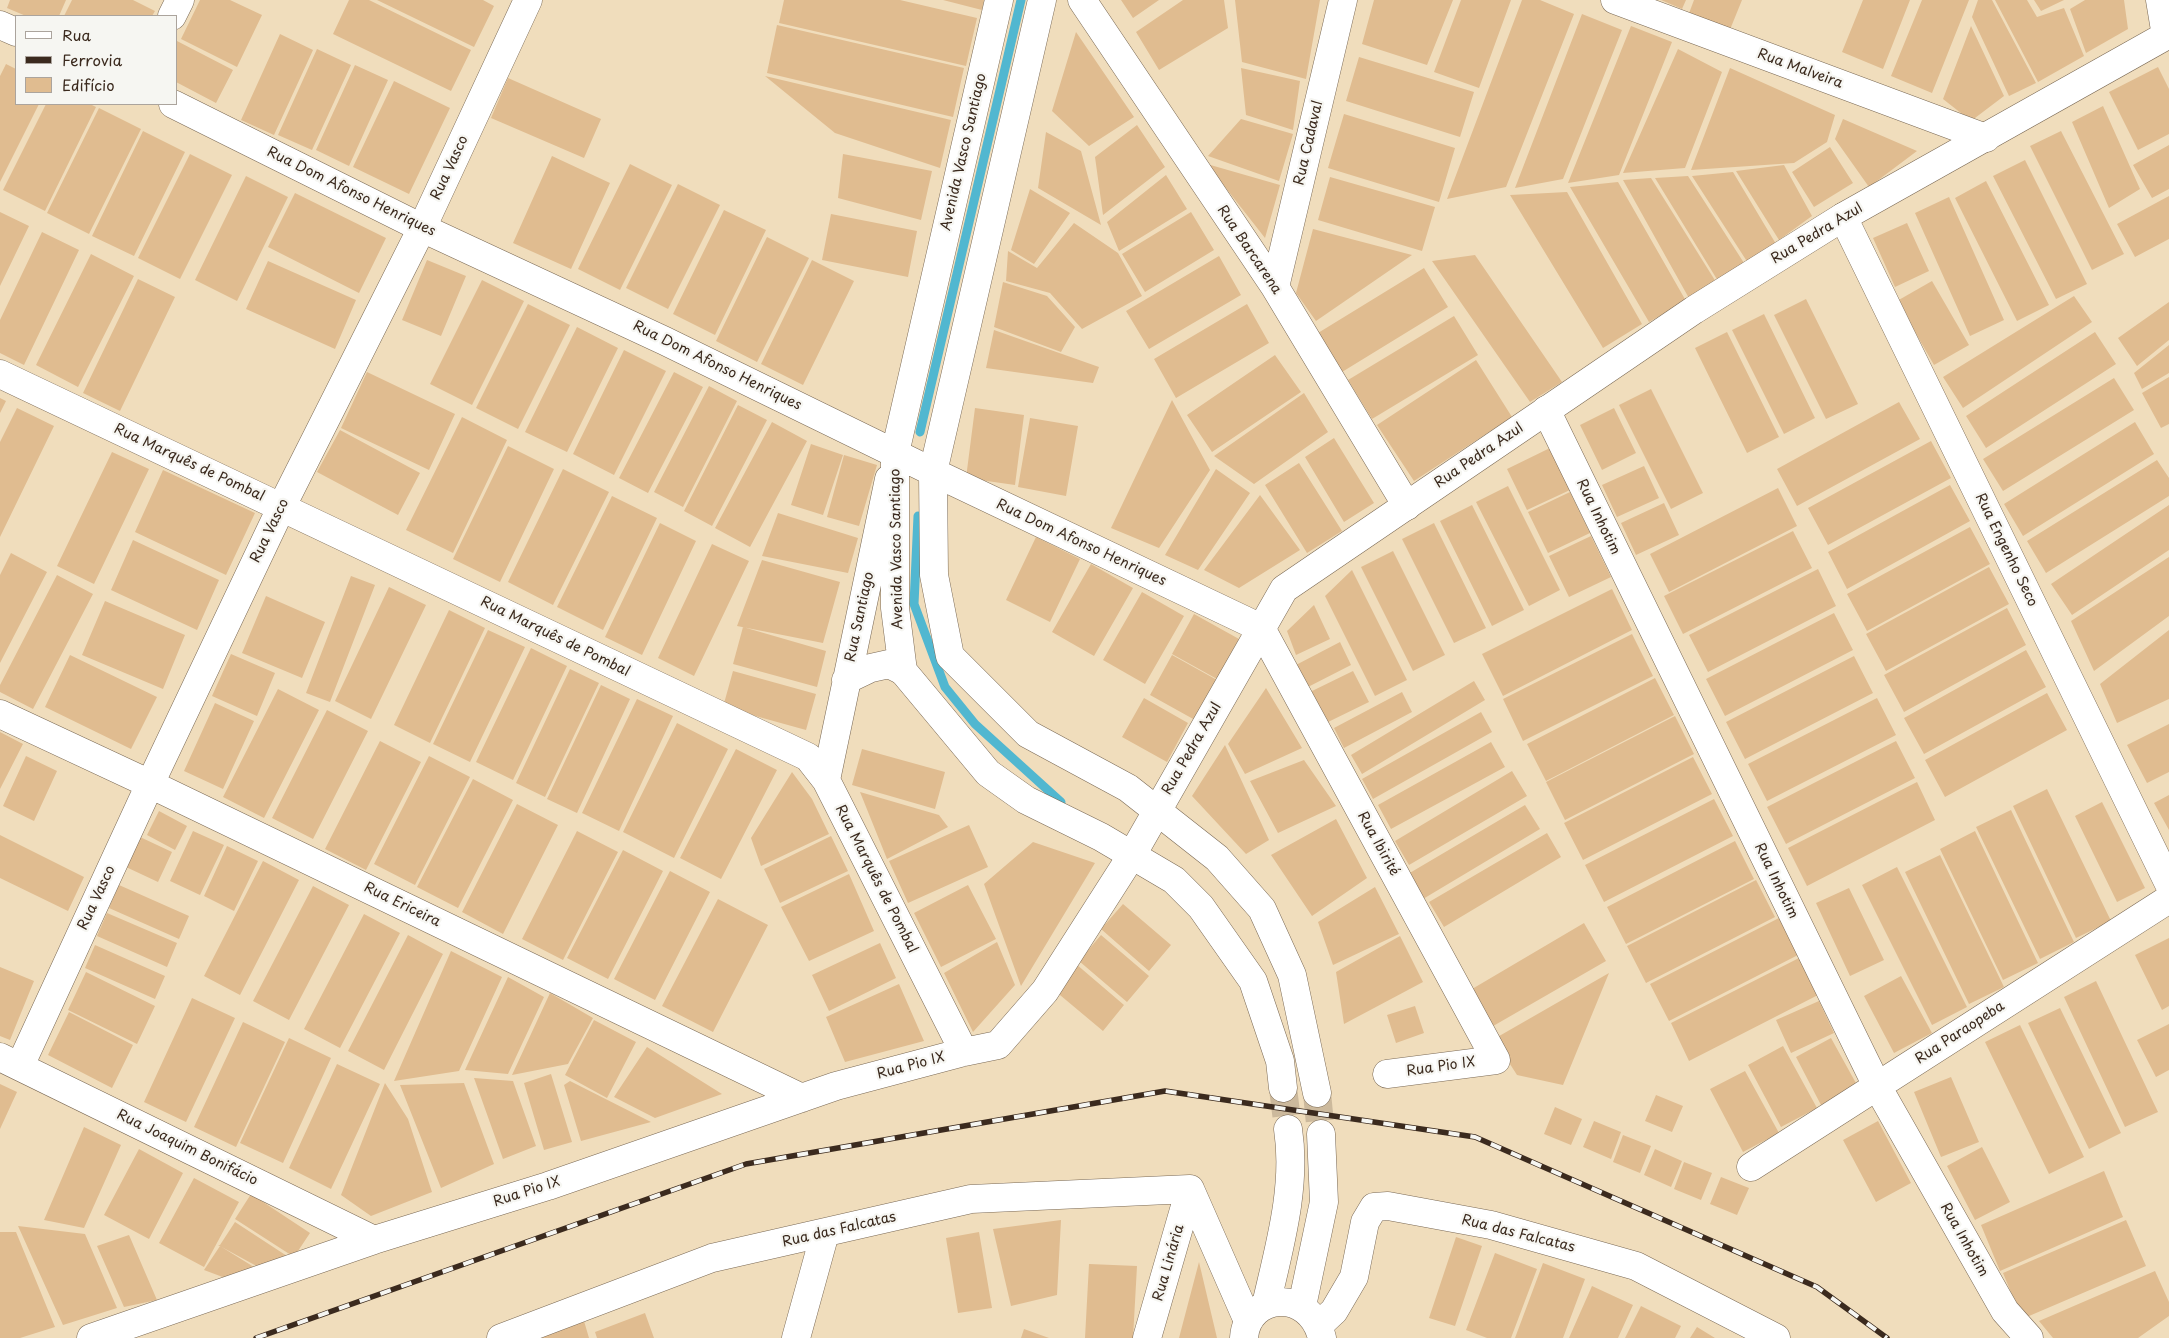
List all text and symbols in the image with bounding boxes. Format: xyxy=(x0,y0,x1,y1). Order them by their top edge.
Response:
legend xyxy=(15,15,178,105)
text: Rua xyxy=(62,23,91,46)
street label: Rua Malveira xyxy=(1755,46,1845,92)
text: Ferrovia xyxy=(62,48,122,71)
street label: Avenida Vasco Santiago xyxy=(938,72,990,232)
text: Edifício xyxy=(62,73,115,96)
street label: Rua Cadaval xyxy=(1291,99,1327,187)
street label: Rua Vasco xyxy=(428,133,472,203)
street label: Rua Dom Afonso Henriques xyxy=(264,144,438,240)
street label: Rua Pedra Azul xyxy=(1768,200,1866,268)
street label: Rua Barcarena xyxy=(1213,202,1285,298)
street label: Rua Dom Afonso Henriques xyxy=(630,318,804,414)
street label: Rua Pedra Azul xyxy=(1431,420,1527,492)
street label: Rua Marquês de Pombal xyxy=(111,421,267,505)
street label: Avenida Vasco Santiago xyxy=(887,469,907,629)
street label: Rua Inhotim xyxy=(1572,476,1624,558)
street label: Rua Engenho Seco xyxy=(1971,491,2041,609)
street label: Rua Vasco xyxy=(247,496,293,566)
street label: Rua Dom Afonso Henriques xyxy=(993,496,1169,590)
street label: Rua Santiago xyxy=(842,570,878,664)
street label: Rua Marquês de Pombal xyxy=(478,594,632,680)
street label: Rua Pedra Azul xyxy=(1159,700,1225,798)
street label: Rua Marquês de Pombal xyxy=(831,802,921,956)
street label: Rua Ibirité xyxy=(1353,809,1403,879)
street label: Rua Inhotim xyxy=(1750,840,1802,922)
street label: Rua Vasco xyxy=(75,863,119,933)
street label: Rua Ericeira xyxy=(361,879,443,931)
street label: Rua Paraopeba xyxy=(1912,998,2008,1068)
street label: Rua Pio IX xyxy=(875,1049,947,1083)
street label: Rua Pio IX xyxy=(1405,1054,1477,1080)
street label: Rua Joaquim Bonifácio xyxy=(114,1106,260,1190)
street label: Rua Pio IX xyxy=(491,1173,563,1211)
street label: Rua Inhotim xyxy=(1936,1200,1992,1280)
street label: Rua das Falcatas xyxy=(781,1209,897,1251)
street label: Rua das Falcatas xyxy=(1460,1212,1576,1256)
street label: Rua Linária xyxy=(1150,1223,1188,1303)

